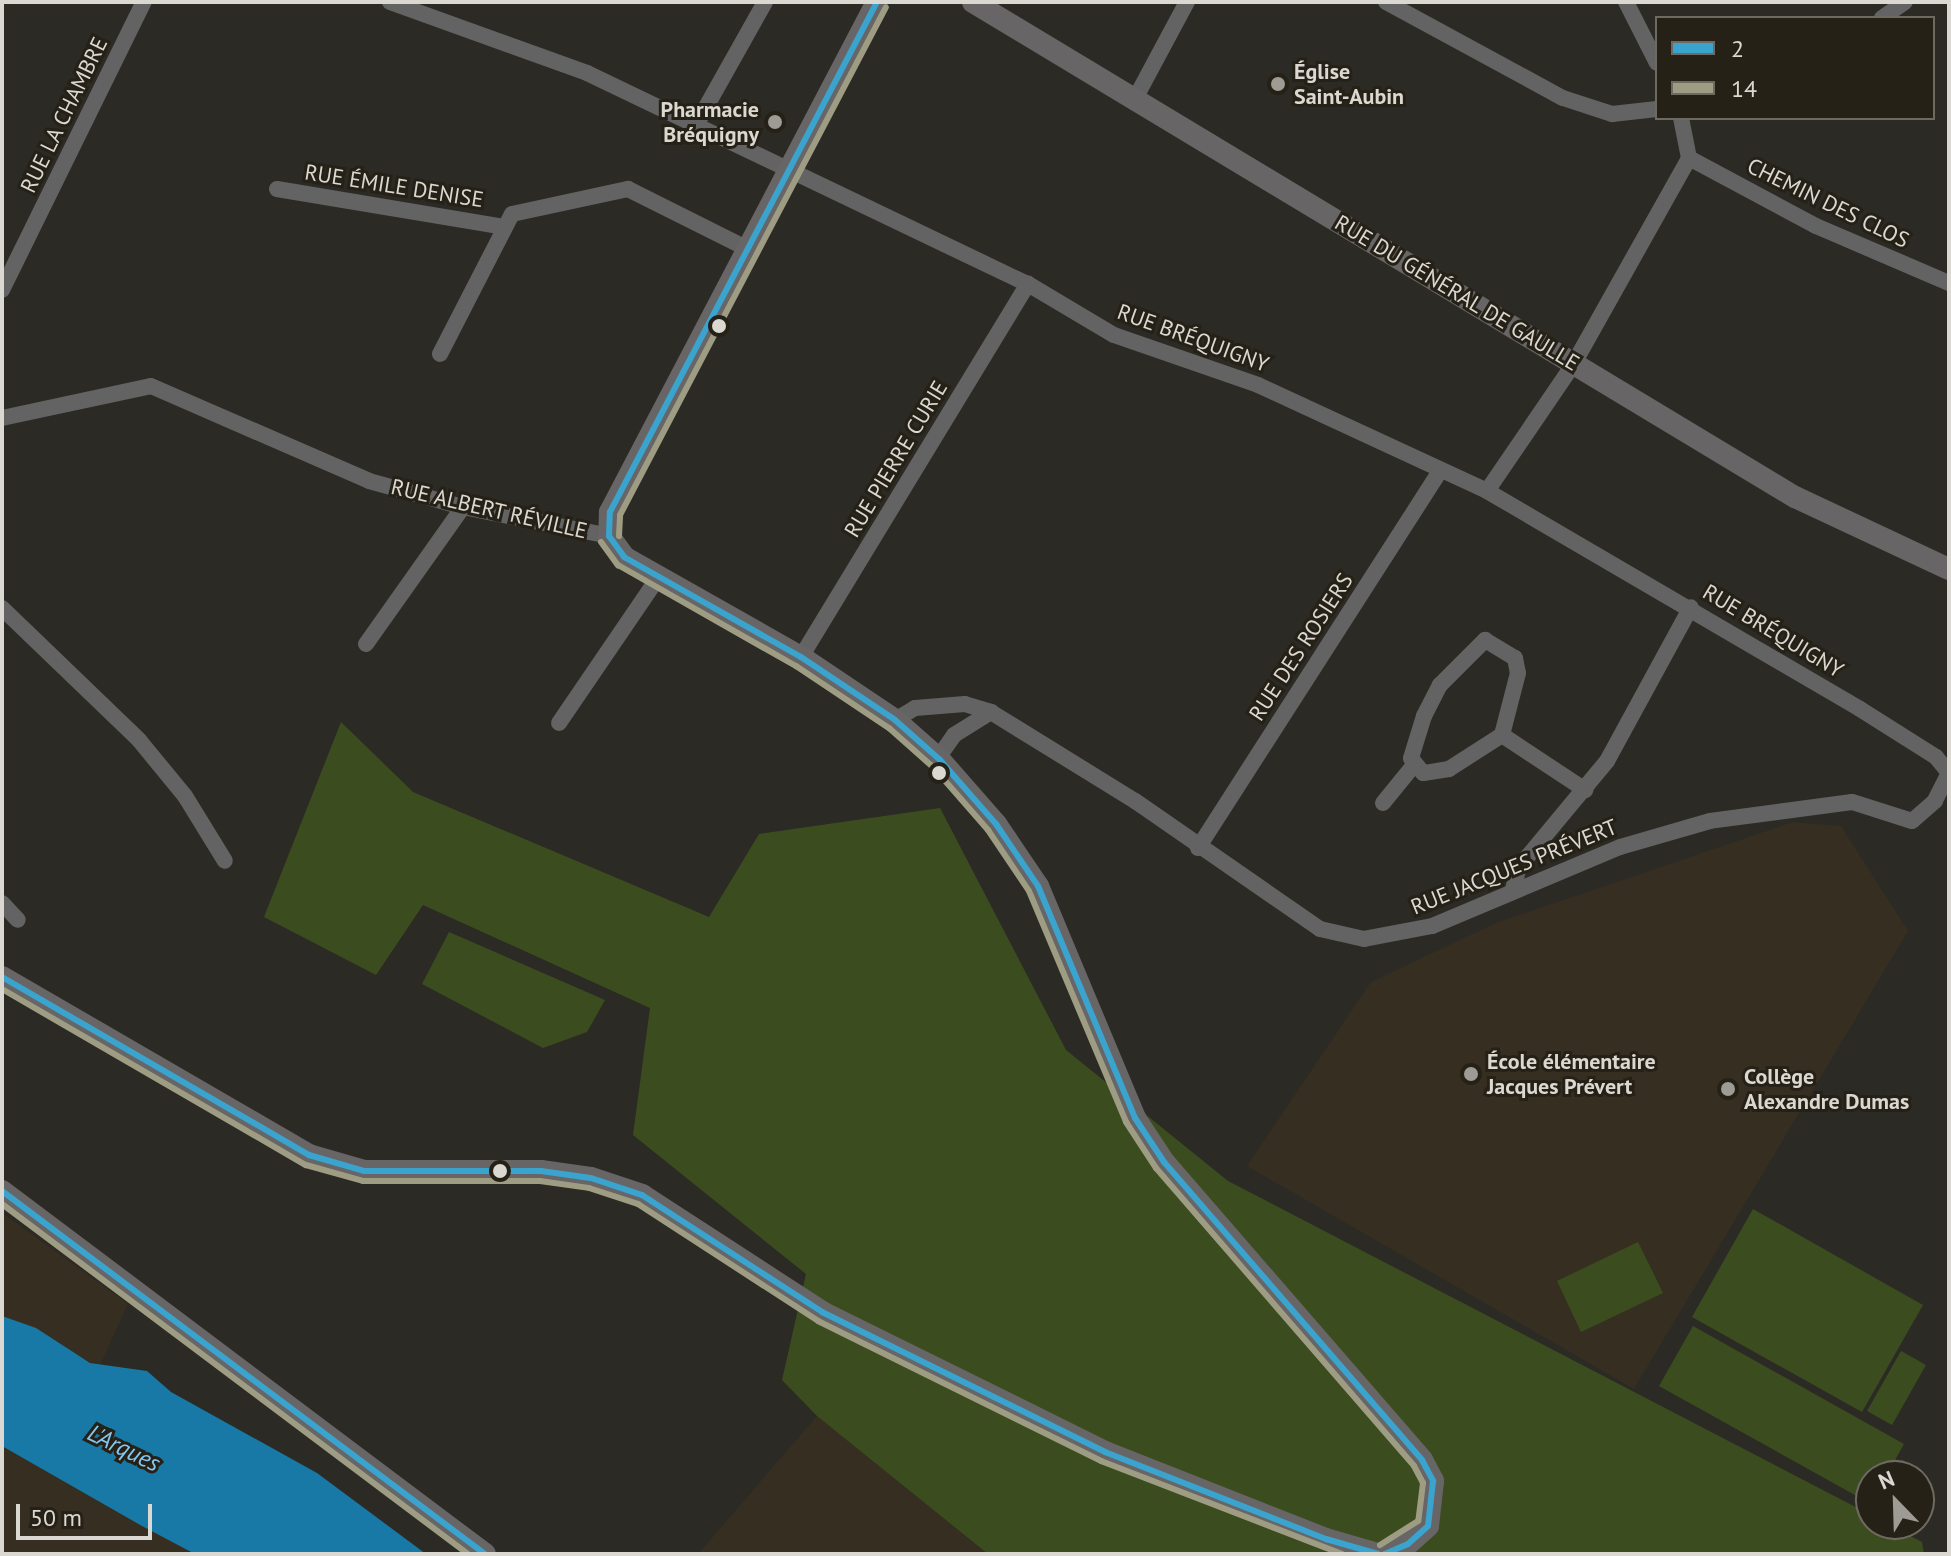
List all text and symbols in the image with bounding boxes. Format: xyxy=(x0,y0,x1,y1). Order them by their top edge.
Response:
legend xyxy=(1655,16,1935,120)
street label: RUE LA CHAMBRE xyxy=(15,33,113,197)
text: 2 xyxy=(1731,33,1744,64)
place label: Église Saint-Aubin xyxy=(1294,58,1404,110)
text: 14 xyxy=(1731,73,1757,104)
marker: Église Saint-Aubin xyxy=(1269,75,1287,93)
place label: Pharmacie Bréquigny xyxy=(661,96,759,148)
marker: Pharmacie Bréquigny xyxy=(766,113,784,131)
street label: CHEMIN DES CLOS xyxy=(1743,152,1913,254)
street label: RUE ÉMILE DENISE xyxy=(303,159,485,213)
street label: RUE DU GÉNÉRAL DE GAULLE xyxy=(1330,209,1584,377)
street label: RUE BRÉQUIGNY xyxy=(1114,298,1272,378)
unlabelled marker xyxy=(711,318,727,334)
street label: RUE PIERRE CURIE xyxy=(839,376,953,542)
street label: RUE ALBERT RÉVILLE xyxy=(388,473,590,545)
street label: RUE DES ROSIERS xyxy=(1243,568,1359,726)
street label: RUE BRÉQUIGNY xyxy=(1698,579,1848,683)
unlabelled marker xyxy=(931,765,947,781)
street label: RUE JACQUES PRÉVERT xyxy=(1407,814,1621,920)
place label: École élémentaire Jacques Prévert xyxy=(1487,1048,1656,1100)
place label: Collège Alexandre Dumas xyxy=(1744,1063,1909,1114)
marker: École élémentaire Jacques Prévert xyxy=(1462,1065,1480,1083)
marker: Collège Alexandre Dumas xyxy=(1719,1080,1737,1098)
unlabelled marker xyxy=(492,1163,508,1179)
water label: L'Arques xyxy=(83,1418,165,1478)
north arrow xyxy=(1855,1460,1935,1540)
text: N xyxy=(1874,1464,1899,1495)
scale bar xyxy=(20,1488,156,1538)
text: 50 m xyxy=(30,1502,82,1533)

